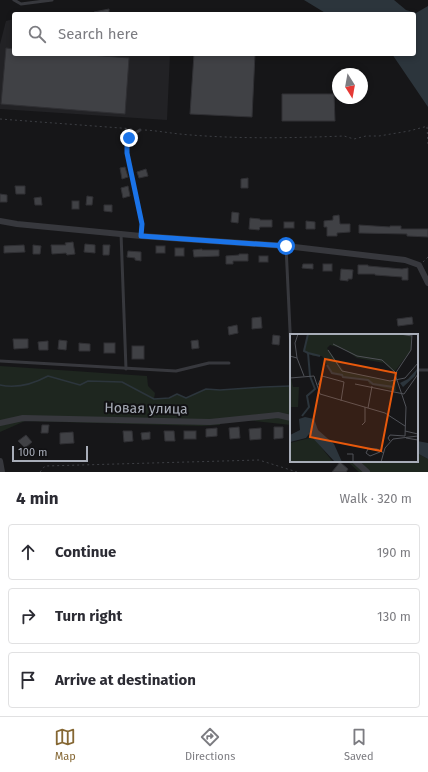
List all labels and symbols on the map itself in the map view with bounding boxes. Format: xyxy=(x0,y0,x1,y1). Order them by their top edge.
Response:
north arrow xyxy=(332,68,368,104)
route end xyxy=(120,129,138,147)
route start xyxy=(277,237,295,255)
inset map xyxy=(290,334,418,462)
street label: Новая улица xyxy=(104,399,188,418)
scale bar xyxy=(12,444,88,463)

